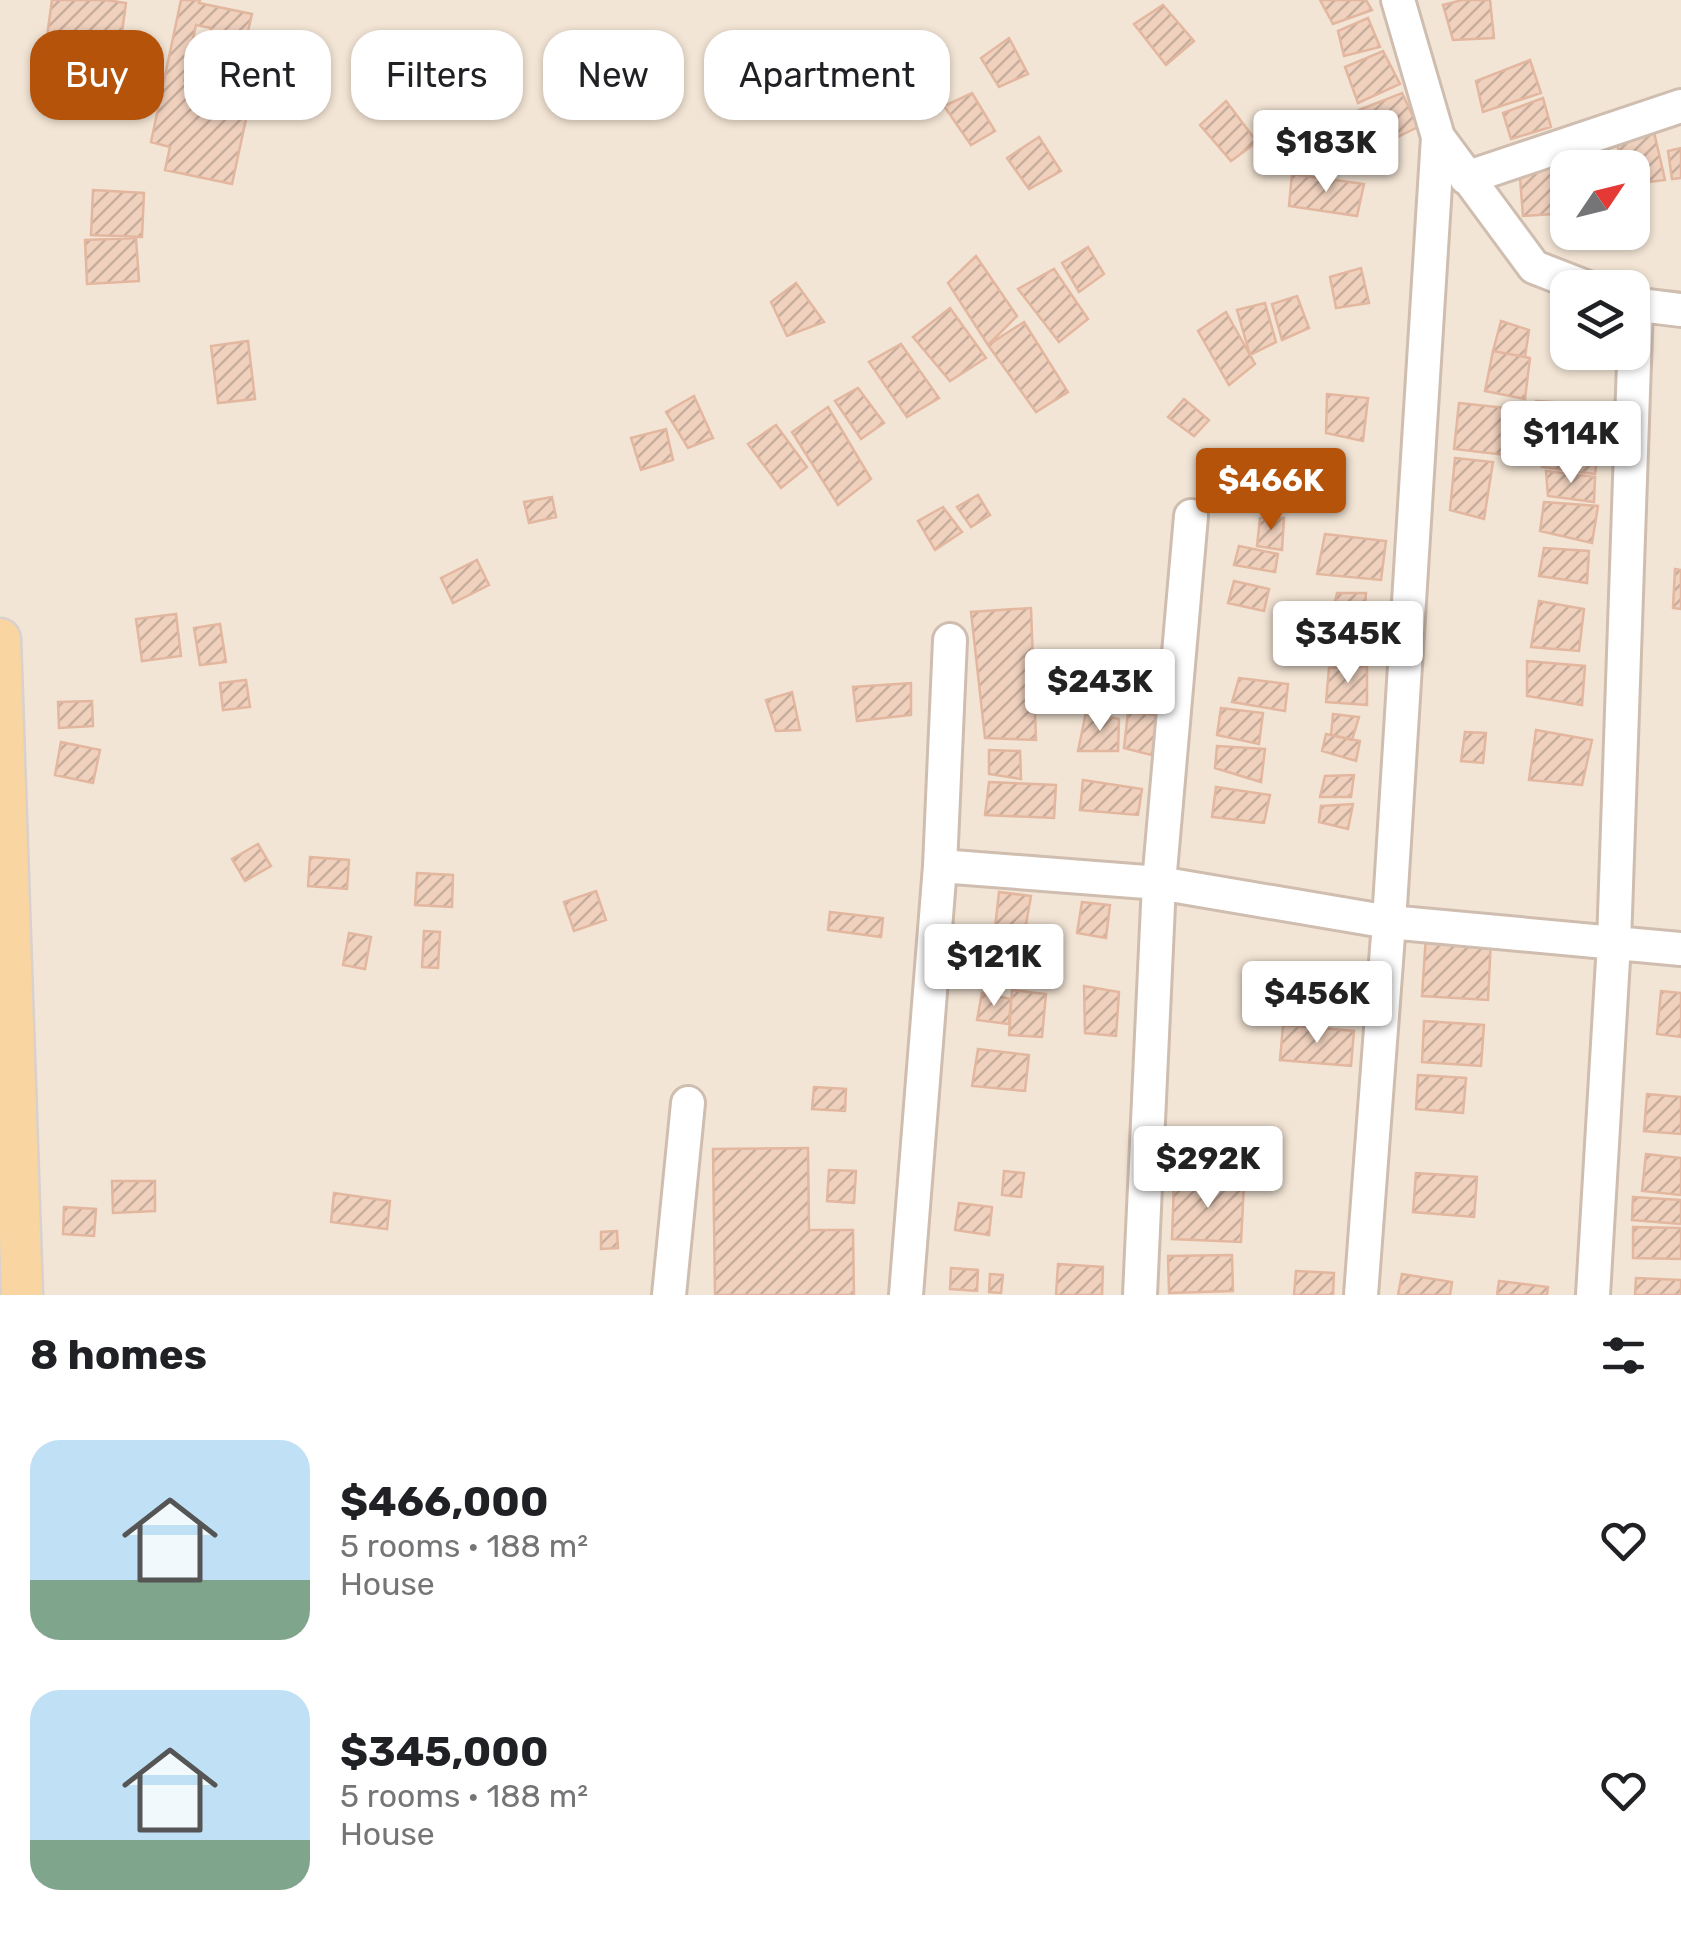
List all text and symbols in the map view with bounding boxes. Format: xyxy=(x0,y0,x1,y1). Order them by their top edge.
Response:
chip: Buy xyxy=(30,30,164,120)
chip: Rent xyxy=(184,30,331,120)
chip: Filters xyxy=(351,30,523,120)
chip: New xyxy=(543,30,684,120)
chip: Apartment xyxy=(704,30,950,120)
pin: $183K xyxy=(1256,110,1396,195)
text: $183K xyxy=(1275,123,1377,161)
north arrow xyxy=(1550,150,1650,250)
map controls xyxy=(1550,150,1650,370)
button: layers xyxy=(1550,270,1650,370)
pin: $114K xyxy=(1501,401,1641,486)
text: $114K xyxy=(1523,414,1619,452)
pin: $466K xyxy=(1201,448,1341,533)
text: $466K xyxy=(1218,461,1324,499)
pin: $345K xyxy=(1278,601,1418,686)
text: $345K xyxy=(1295,614,1401,652)
pin: $243K xyxy=(1030,649,1170,734)
text: $243K xyxy=(1047,662,1153,700)
pin: $121K xyxy=(924,924,1064,1009)
text: $121K xyxy=(946,937,1042,975)
pin: $456K xyxy=(1247,961,1387,1046)
text: $456K xyxy=(1264,974,1370,1012)
pin: $292K xyxy=(1138,1126,1278,1211)
text: $292K xyxy=(1156,1139,1260,1177)
icon: filters xyxy=(1596,1328,1651,1383)
text: 8 homes xyxy=(30,1330,207,1380)
text: $466,000 xyxy=(340,1477,548,1527)
icon: home xyxy=(110,1480,230,1600)
icon: heart xyxy=(1596,1513,1651,1568)
text: 5 rooms · 188 m² xyxy=(340,1527,588,1565)
text: House xyxy=(340,1565,435,1603)
text: $345,000 xyxy=(340,1727,548,1777)
icon: home xyxy=(110,1730,230,1850)
icon: heart xyxy=(1596,1763,1651,1818)
text: 5 rooms · 188 m² xyxy=(340,1777,588,1815)
text: House xyxy=(340,1815,435,1853)

